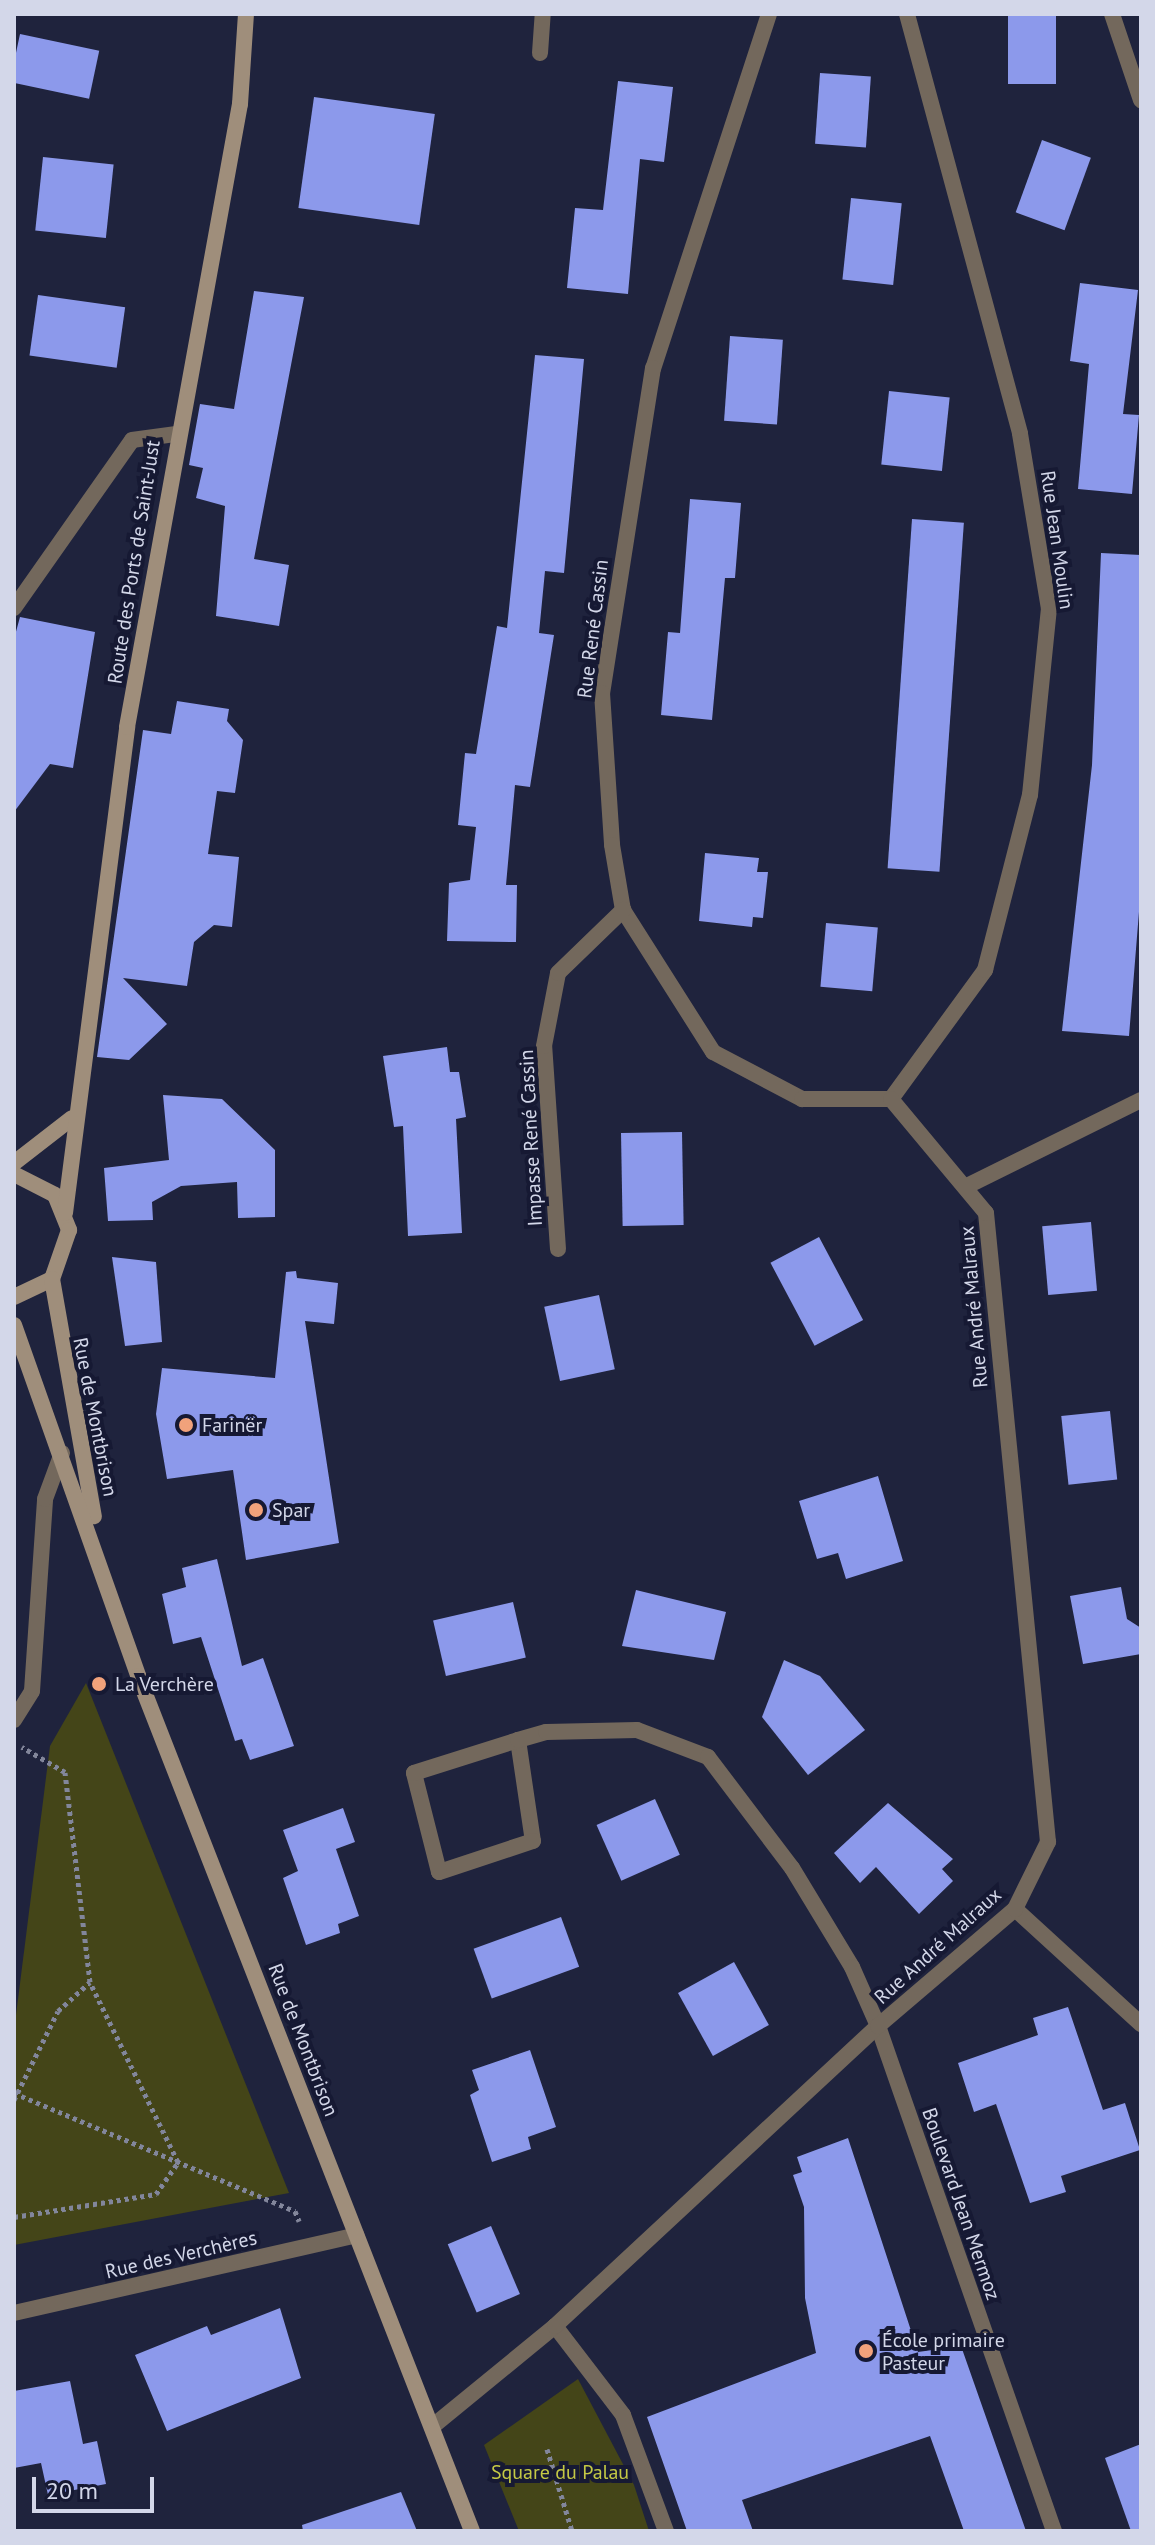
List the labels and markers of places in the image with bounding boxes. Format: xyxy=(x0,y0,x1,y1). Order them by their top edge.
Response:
place label: Farinër xyxy=(202,1413,262,1437)
marker: Farinër xyxy=(177,1416,195,1434)
place label: Spar xyxy=(272,1498,310,1522)
marker: Spar xyxy=(247,1501,265,1519)
place label: La Verchère xyxy=(115,1672,214,1696)
marker: La Verchère xyxy=(90,1675,108,1693)
place label: École primaire Pasteur xyxy=(882,2328,1005,2375)
marker: École primaire Pasteur xyxy=(857,2342,875,2360)

